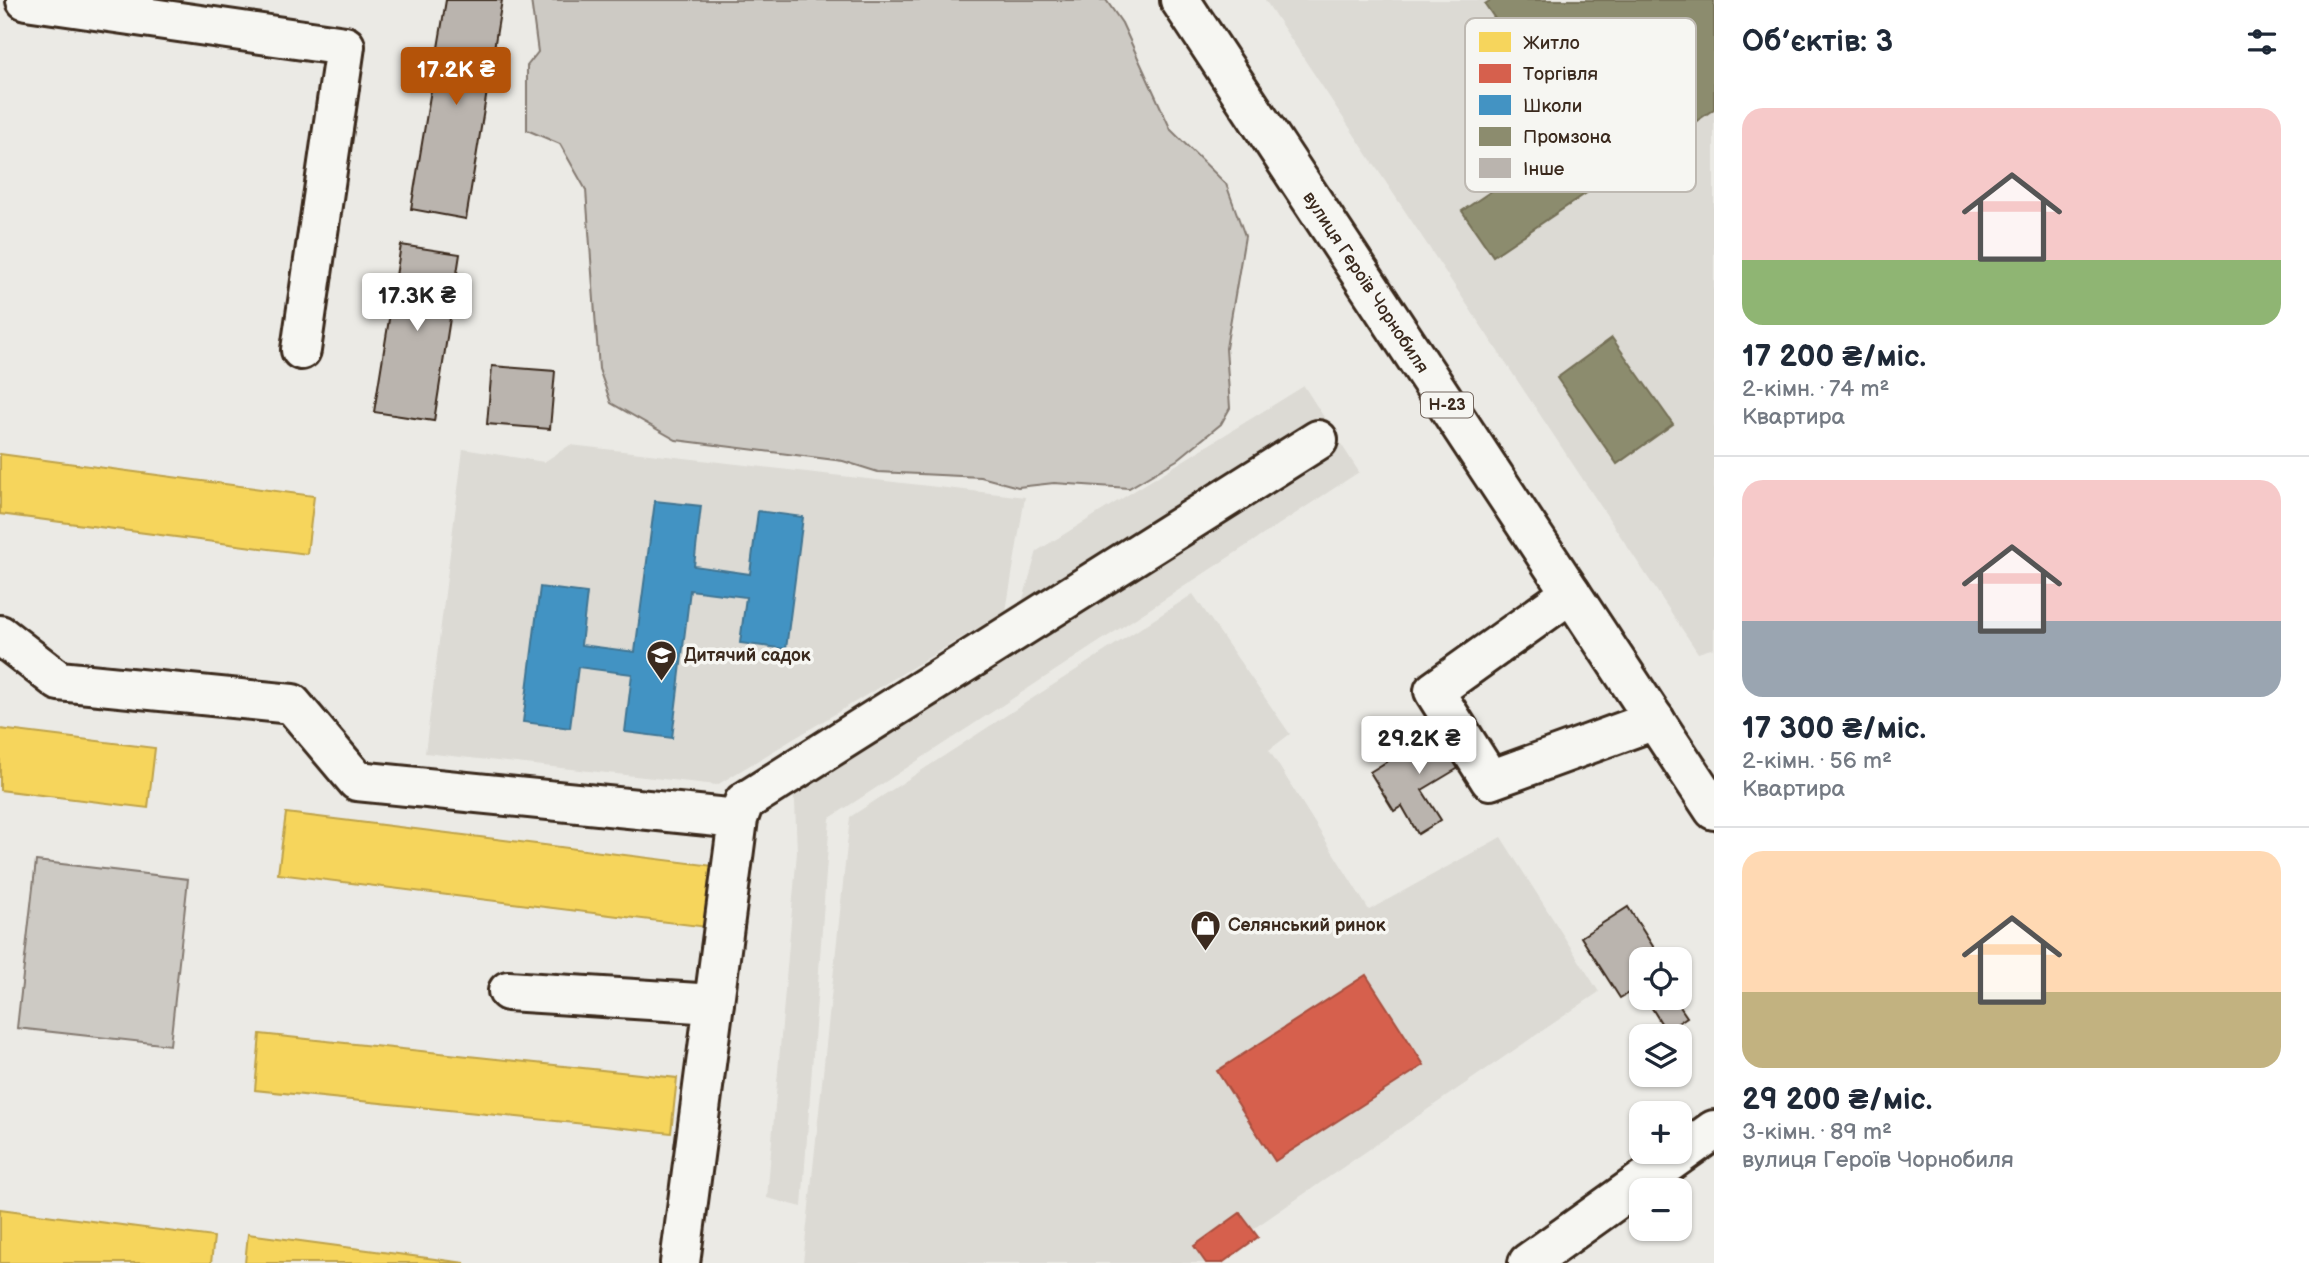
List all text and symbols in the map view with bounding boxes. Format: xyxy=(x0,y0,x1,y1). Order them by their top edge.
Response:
legend xyxy=(1465,18,1696,192)
icon: filters xyxy=(2243,23,2281,61)
text: Об’єктів: 3 xyxy=(1742,24,1893,60)
text: Житло xyxy=(1523,32,1580,55)
pin: 17.2K ₴ xyxy=(391,48,521,107)
text: 17.2K ₴ xyxy=(417,56,495,84)
text: Торгівля xyxy=(1523,63,1598,86)
text: Школи xyxy=(1523,95,1582,118)
text: Промзона xyxy=(1523,126,1611,149)
icon: home xyxy=(1949,154,2075,280)
text: Інше xyxy=(1523,158,1565,181)
street label: вулиця Героїв Чорнобиля xyxy=(1299,188,1433,377)
pin: 17.3K ₴ xyxy=(352,274,482,333)
text: 17.3K ₴ xyxy=(378,282,456,310)
text: 17 200 ₴/міс. xyxy=(1742,339,1926,375)
text: 2-кімн. · 74 m² xyxy=(1742,375,1889,403)
road number: Н-23 xyxy=(1421,392,1473,418)
text: Квартира xyxy=(1742,403,1845,431)
icon: home xyxy=(1949,526,2075,652)
school or university icon: Дитячий садок xyxy=(644,638,678,682)
place label: Дитячий садок xyxy=(684,645,811,666)
text: 17 300 ₴/міс. xyxy=(1742,711,1926,747)
pin: 29.2K ₴ xyxy=(1354,716,1484,776)
text: 29.2K ₴ xyxy=(1377,725,1461,753)
text: 2-кімн. · 56 m² xyxy=(1742,747,1892,775)
text: Квартира xyxy=(1742,775,1845,803)
icon: home xyxy=(1949,897,2075,1023)
shop icon: Селянський ринок xyxy=(1188,908,1222,952)
place label: Селянський ринок xyxy=(1228,915,1386,936)
map controls xyxy=(1629,947,1692,1241)
button: locate xyxy=(1629,947,1692,1010)
button: layers xyxy=(1629,1024,1692,1087)
text: 29 200 ₴/міс. xyxy=(1742,1082,1932,1118)
button: + xyxy=(1629,1101,1692,1164)
text: 3-кімн. · 89 m² xyxy=(1742,1118,1892,1146)
text: вулиця Героїв Чорнобиля xyxy=(1742,1146,2014,1174)
button: − xyxy=(1629,1178,1692,1241)

